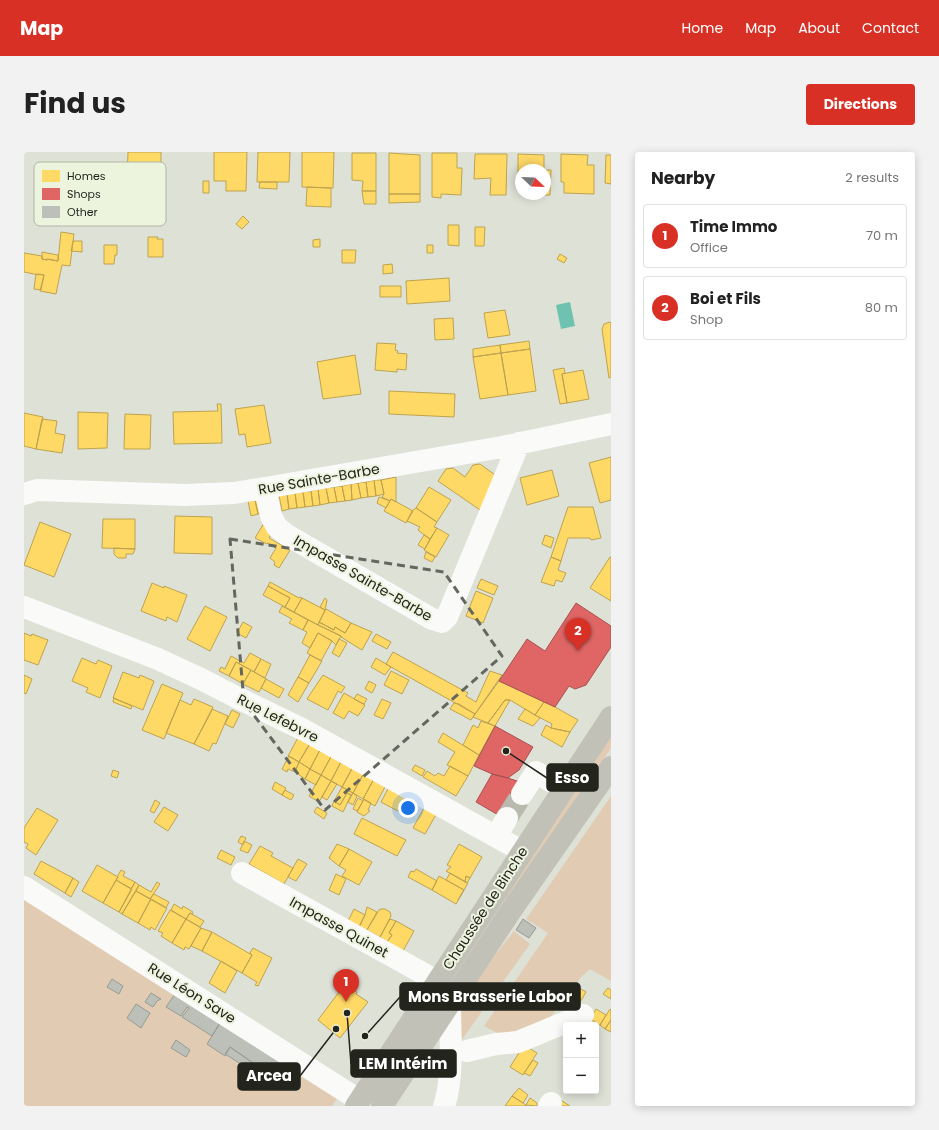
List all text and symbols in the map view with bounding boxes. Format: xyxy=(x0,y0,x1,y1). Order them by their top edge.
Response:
text: Map xyxy=(20,15,63,42)
text: Home xyxy=(681,18,723,38)
text: Map xyxy=(745,18,776,38)
text: About xyxy=(798,18,840,38)
text: Contact xyxy=(862,18,919,38)
text: Find us xyxy=(24,84,126,123)
button: Directions xyxy=(806,84,915,125)
legend xyxy=(34,162,166,226)
north arrow xyxy=(515,164,551,200)
text: Nearby xyxy=(651,166,715,190)
text: Homes xyxy=(67,168,106,184)
text: 2 results xyxy=(845,168,899,187)
text: Shops xyxy=(67,186,101,202)
text: Other xyxy=(67,204,98,220)
text: Time Immo xyxy=(690,216,777,237)
text: 1 xyxy=(663,226,667,245)
text: 70 m xyxy=(866,226,898,245)
text: Office xyxy=(690,238,728,257)
text: Boi et Fils xyxy=(690,288,761,309)
text: 2 xyxy=(661,298,669,317)
text: 80 m xyxy=(865,298,898,317)
text: Shop xyxy=(690,310,723,329)
street label: Rue Sainte-Barbe xyxy=(257,458,382,500)
street label: Impasse Sainte-Barbe xyxy=(290,530,436,626)
pin: 2 xyxy=(565,618,591,651)
street label: Rue Lefebvre xyxy=(234,689,323,747)
callout: Esso xyxy=(547,764,598,791)
text: Esso xyxy=(555,767,590,788)
your location xyxy=(398,798,418,818)
street label: Chaussée de Binche xyxy=(438,842,532,973)
street label: Impasse Quinet xyxy=(286,892,392,962)
street label: Rue Léon Save xyxy=(144,958,240,1028)
pin: 1 xyxy=(333,969,359,1002)
callout: Mons Brasserie Labor xyxy=(400,983,580,1010)
text: Mons Brasserie Labor xyxy=(408,986,573,1007)
map controls xyxy=(563,1022,599,1094)
button: + xyxy=(563,1022,599,1058)
callout: LEM Intérim xyxy=(351,1050,456,1077)
text: LEM Intérim xyxy=(359,1053,448,1074)
button: − xyxy=(563,1058,599,1094)
callout: Arcea xyxy=(238,1063,300,1090)
text: Arcea xyxy=(246,1065,292,1086)

